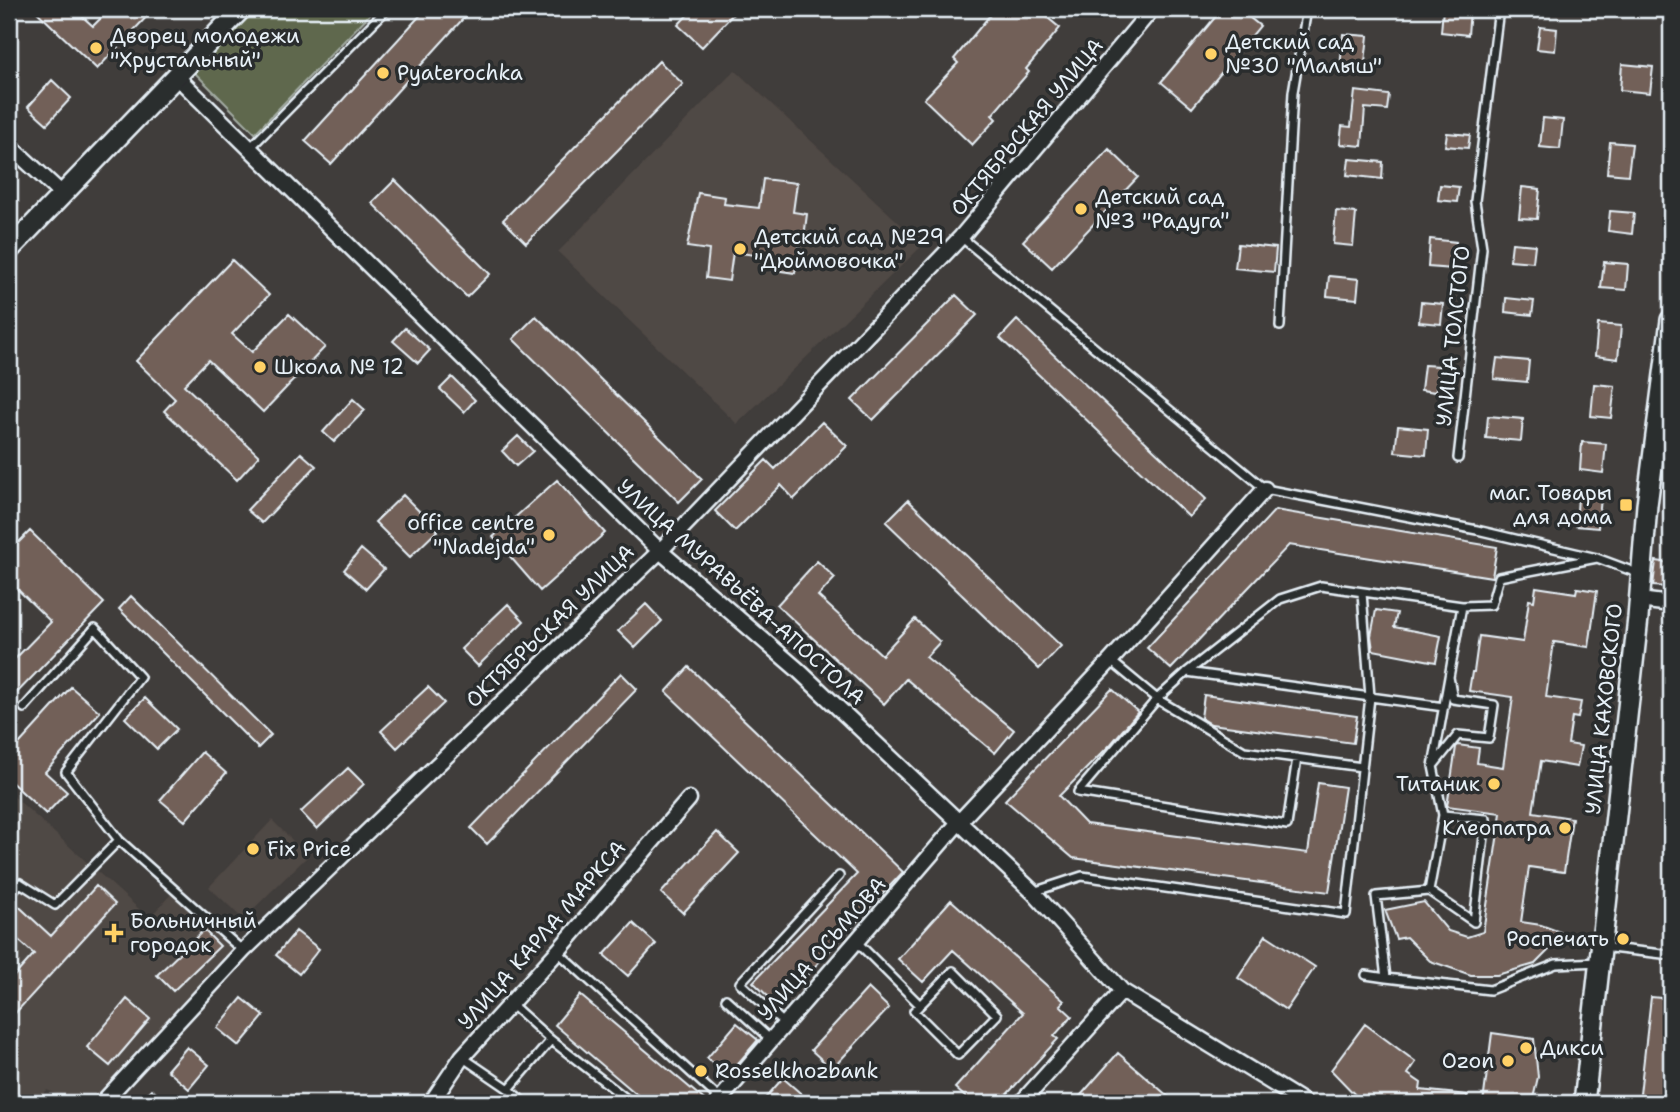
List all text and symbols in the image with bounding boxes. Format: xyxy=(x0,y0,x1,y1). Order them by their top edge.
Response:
place label: Дворец молодежи "Хрустальный" xyxy=(110,22,300,74)
place label: Детский сад №30 "Малыш" xyxy=(1225,28,1382,80)
street label: ОКТЯБРЬСКАЯ УЛИЦА xyxy=(944,32,1110,222)
marker: Дворец молодежи "Хрустальный" xyxy=(88,40,104,56)
marker: Детский сад №30 "Малыш" xyxy=(1203,46,1219,62)
place label: Pyaterochka xyxy=(397,59,523,87)
marker: Pyaterochka xyxy=(375,65,391,81)
place label: Детский сад №3 "Радуга" xyxy=(1095,183,1230,235)
marker: Детский сад №3 "Радуга" xyxy=(1073,201,1089,217)
place label: Детский сад №29 "Дюймовочка" xyxy=(754,223,944,275)
marker: Детский сад №29 "Дюймовочка" xyxy=(732,241,748,257)
street label: УЛИЦА ТОЛСТОГО xyxy=(1430,244,1476,428)
place label: Школа № 12 xyxy=(274,353,404,381)
marker: Школа № 12 xyxy=(252,359,268,375)
street label: УЛИЦА МУРАВЬЁВА-АПОСТОЛА xyxy=(611,473,871,711)
place label: маг. Товары для дома xyxy=(1489,479,1612,531)
marker: маг. Товары для дома xyxy=(1618,497,1634,513)
place label: office centre "Nadejda" xyxy=(407,509,535,561)
marker: office centre "Nadejda" xyxy=(541,527,557,543)
street label: ОКТЯБРЬСКАЯ УЛИЦА xyxy=(460,538,640,714)
street label: УЛИЦА КАХОВСКОГО xyxy=(1579,602,1629,816)
place label: Титаник xyxy=(1396,770,1480,798)
marker: Титаник xyxy=(1486,776,1502,792)
place label: Клеопатра xyxy=(1442,814,1551,842)
marker: Клеопатра xyxy=(1557,820,1573,836)
street label: УЛИЦА КАРЛА МАРКСА xyxy=(452,834,632,1036)
place label: Fix Price xyxy=(267,835,351,863)
marker: Fix Price xyxy=(245,841,261,857)
street label: УЛИЦА ОСЬМОВА xyxy=(752,871,892,1027)
place label: Больничный городок xyxy=(130,907,257,959)
marker: Больничный городок xyxy=(104,923,124,943)
place label: Роспечать xyxy=(1506,925,1609,953)
marker: Роспечать xyxy=(1615,931,1631,947)
place label: Дикси xyxy=(1540,1034,1604,1062)
marker: Дикси xyxy=(1518,1040,1534,1056)
place label: Ozon xyxy=(1442,1047,1494,1075)
marker: Ozon xyxy=(1500,1053,1516,1069)
place label: Rosselkhozbank xyxy=(715,1057,879,1085)
marker: Rosselkhozbank xyxy=(693,1063,709,1079)

